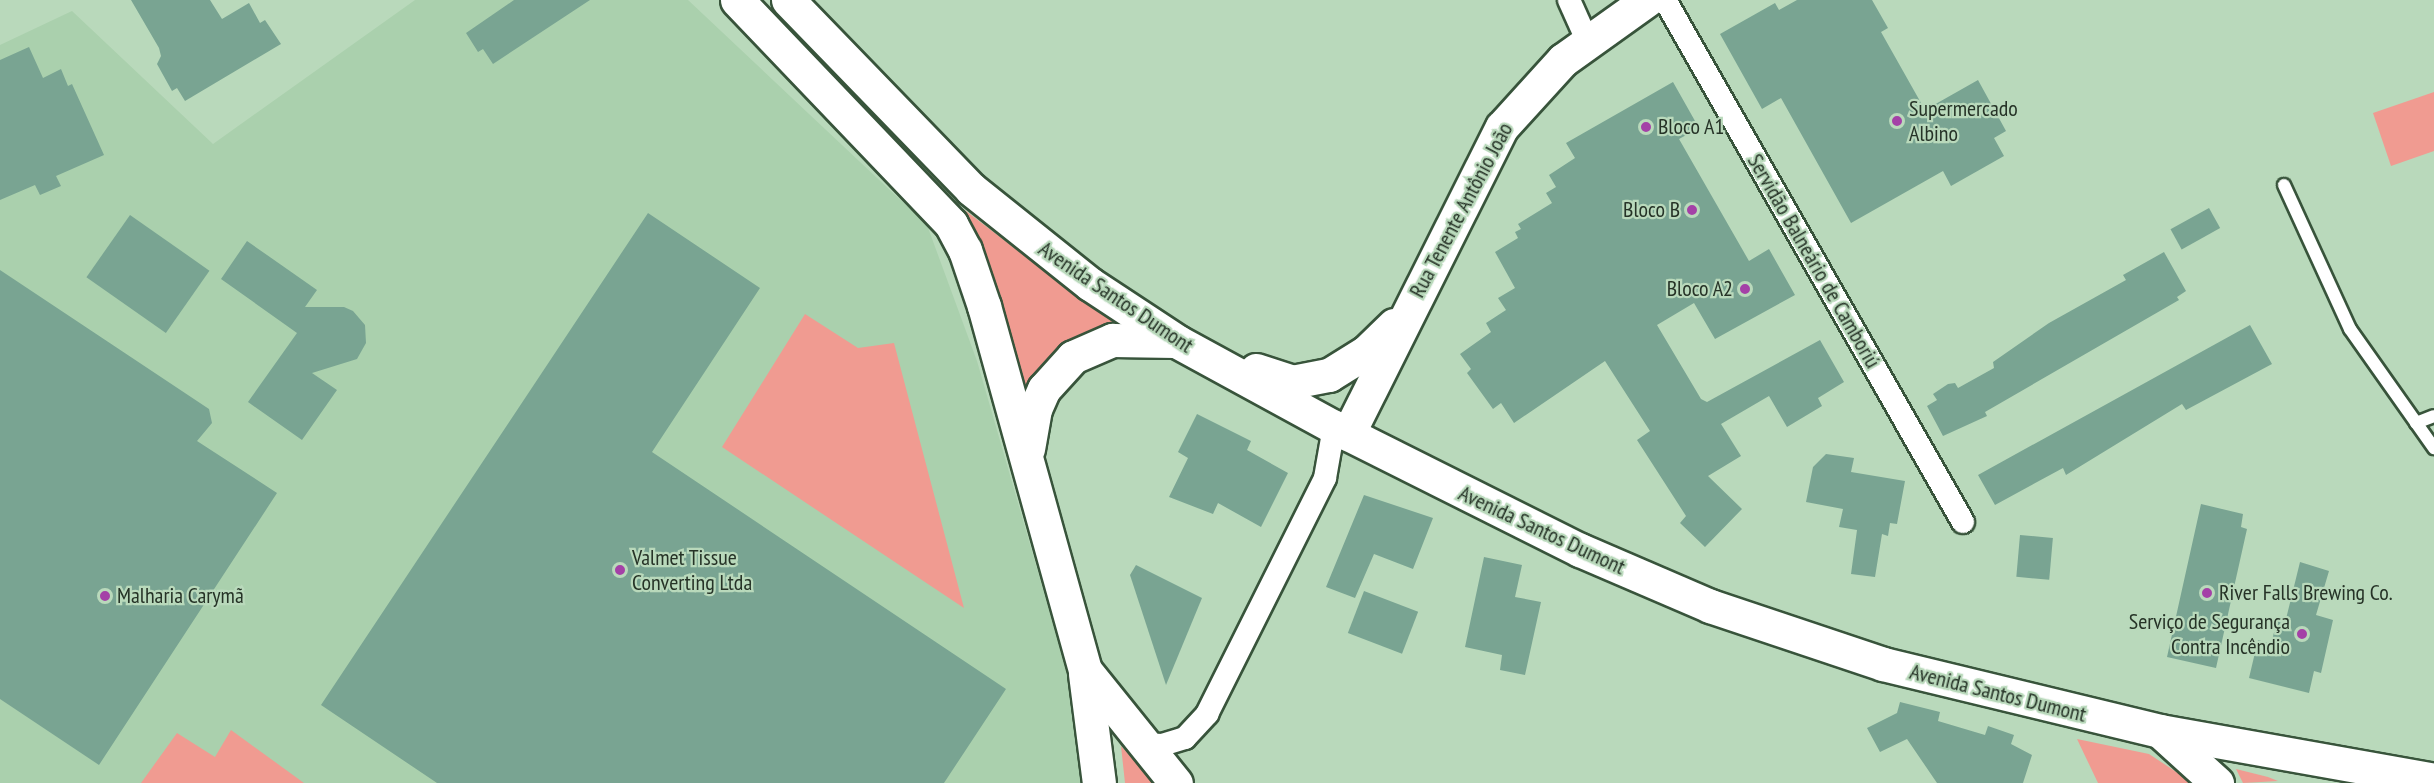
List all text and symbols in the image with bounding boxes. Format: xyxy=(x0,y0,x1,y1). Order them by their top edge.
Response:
place label: Supermercado Albino xyxy=(1909,95,2018,146)
place label: Bloco A1 xyxy=(1658,114,1725,140)
marker: Supermercado Albino xyxy=(1890,114,1904,128)
street label: Rua Tenente Antônio João xyxy=(1403,118,1519,302)
marker: Bloco A1 xyxy=(1639,120,1653,134)
street label: Servidão Balneário de Camboriú xyxy=(1742,149,1886,373)
place label: Bloco B xyxy=(1623,197,1680,223)
marker: Bloco B xyxy=(1685,203,1699,217)
street label: Avenida Santos Dumont xyxy=(1034,236,1198,358)
place label: Bloco A2 xyxy=(1666,276,1733,302)
marker: Bloco A2 xyxy=(1738,282,1752,296)
street label: Avenida Santos Dumont xyxy=(1455,480,1629,580)
place label: Valmet Tissue Converting Ltda xyxy=(632,544,752,596)
marker: Valmet Tissue Converting Ltda xyxy=(613,563,627,577)
place label: River Falls Brewing Co. xyxy=(2219,580,2393,606)
place label: Malharia Carymã xyxy=(117,583,244,609)
marker: River Falls Brewing Co. xyxy=(2200,586,2214,600)
marker: Malharia Carymã xyxy=(98,589,112,603)
place label: Serviço de Segurança Contra Incêndio xyxy=(2129,608,2290,660)
marker: Serviço de Segurança Contra Incêndio xyxy=(2295,627,2309,641)
street label: Avenida Santos Dumont xyxy=(1907,658,2089,728)

